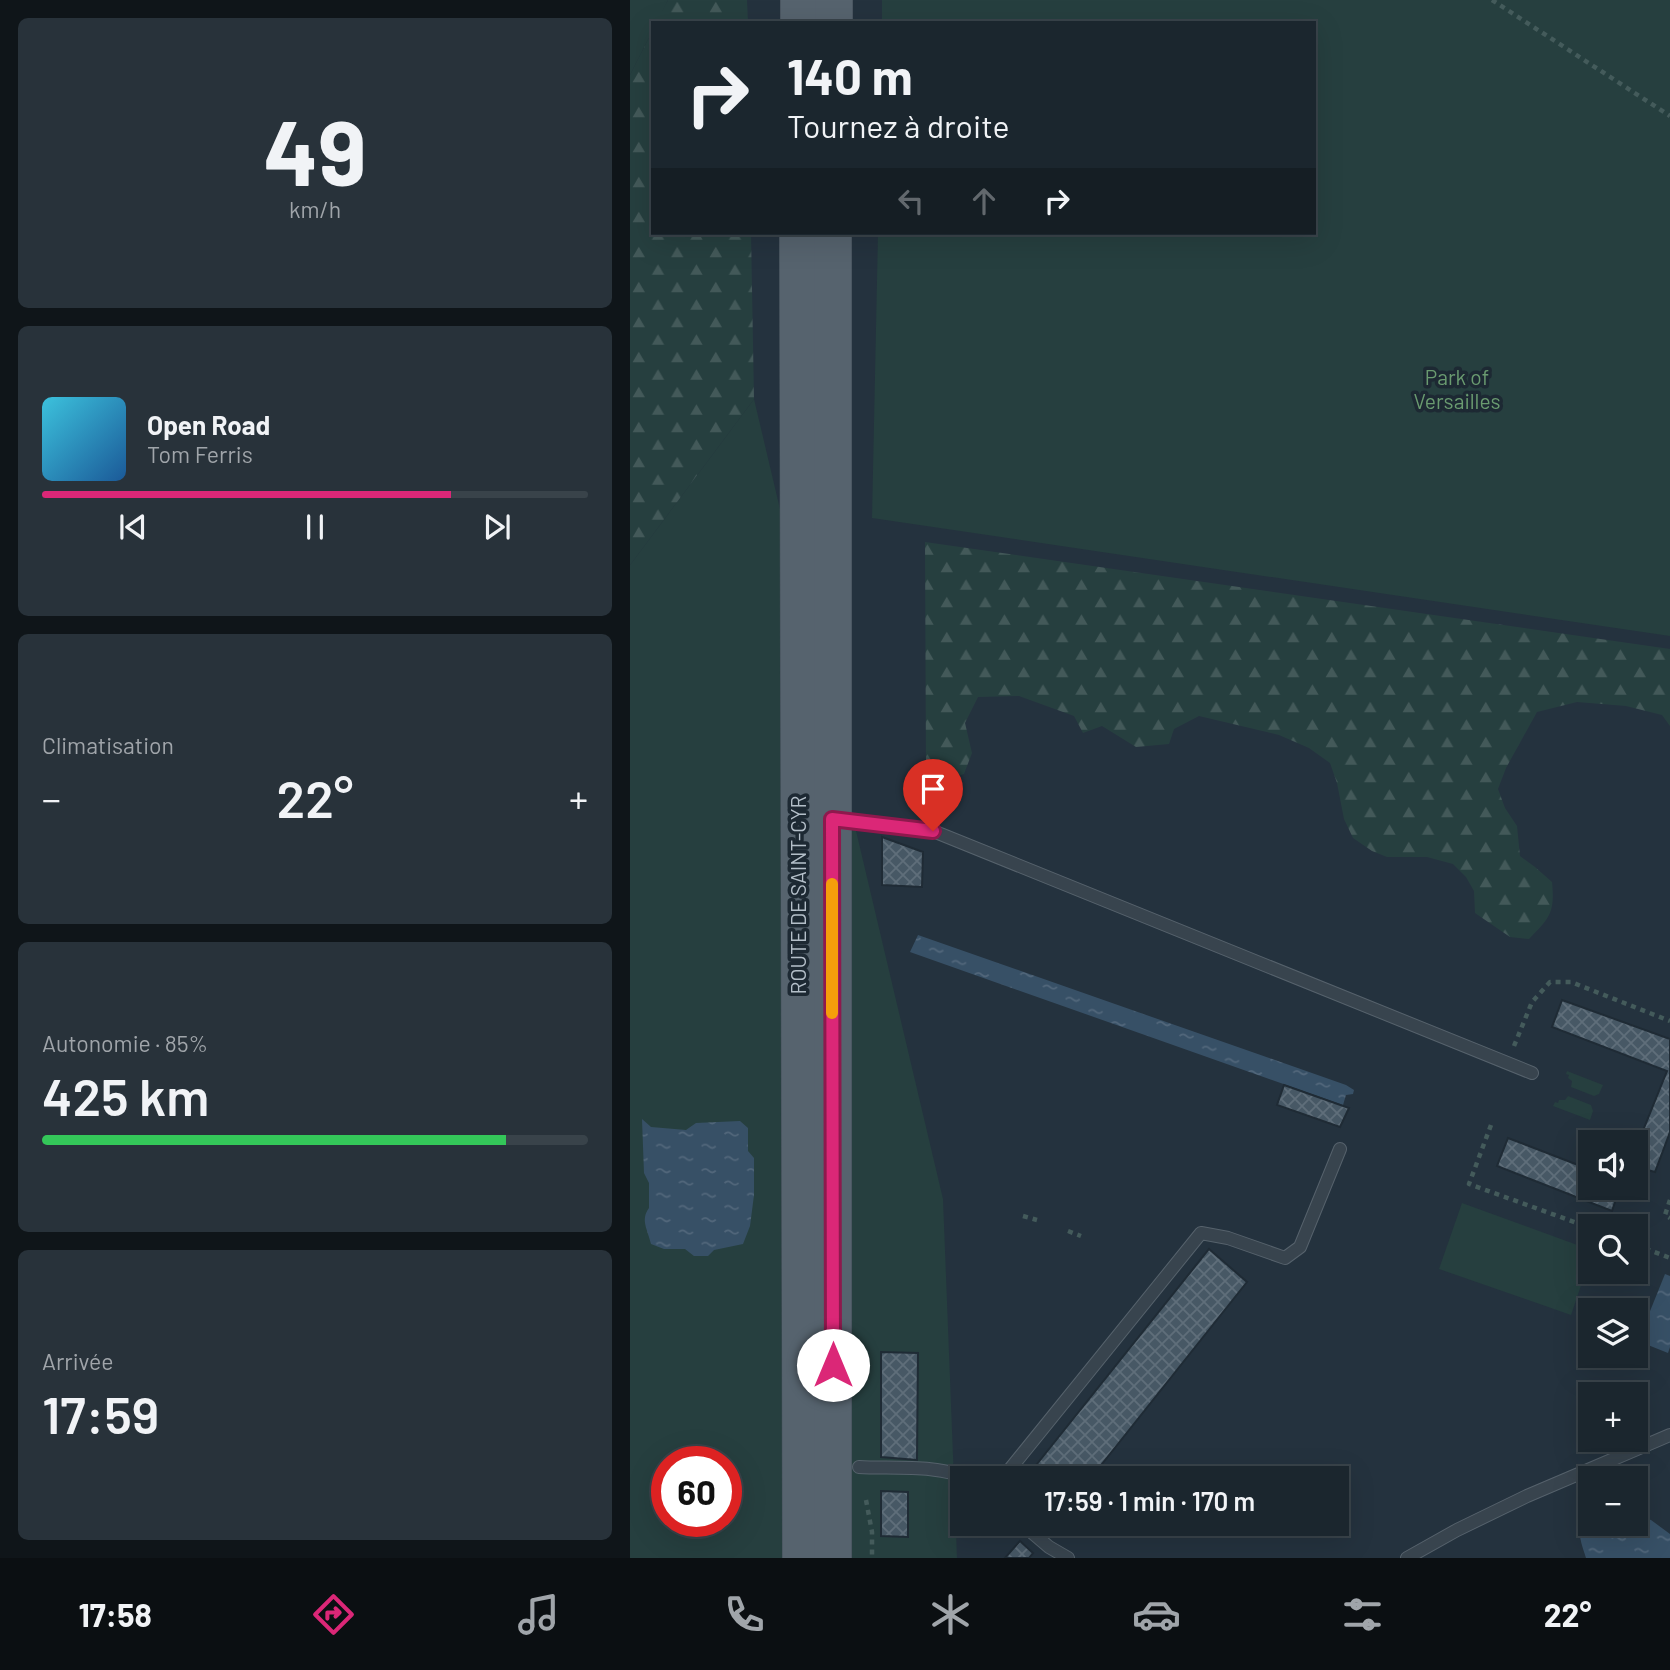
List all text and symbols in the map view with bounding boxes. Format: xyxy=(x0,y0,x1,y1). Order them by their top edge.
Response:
text: 140 m xyxy=(787,46,913,105)
icon: right xyxy=(672,49,763,140)
text: 49 xyxy=(263,95,367,204)
text: Tournez à droite xyxy=(787,106,1009,144)
icon: left xyxy=(892,182,930,220)
icon: ahead xyxy=(965,182,1003,220)
icon: right xyxy=(1038,182,1076,220)
text: km/h xyxy=(289,195,341,223)
park label: Park of Versailles xyxy=(1413,364,1501,413)
text: Open Road xyxy=(147,409,270,440)
text: Tom Ferris xyxy=(147,440,253,468)
icon: previous xyxy=(114,508,152,546)
icon: pause xyxy=(296,508,334,546)
icon: next xyxy=(478,508,516,546)
text: Climatisation xyxy=(42,731,174,759)
pin xyxy=(903,759,963,831)
text: 22° xyxy=(277,766,353,828)
icon: arrive xyxy=(914,770,952,808)
text: − xyxy=(42,775,61,821)
text: + xyxy=(569,775,588,821)
street label: ROUTE DE SAINT-CYR xyxy=(785,796,810,994)
text: Autonomie · 85% xyxy=(42,1029,208,1057)
text: 425 km xyxy=(42,1064,209,1126)
map controls xyxy=(1578,1130,1648,1536)
button: sound xyxy=(1578,1130,1648,1200)
button: search xyxy=(1578,1214,1648,1284)
button: layers xyxy=(1578,1298,1648,1368)
position arrow xyxy=(796,1328,870,1402)
text: Arrivée xyxy=(42,1347,114,1375)
text: 17:59 xyxy=(42,1382,159,1444)
button: + xyxy=(1578,1382,1648,1452)
speed limit sign: 60 xyxy=(651,1446,742,1537)
button: − xyxy=(1578,1466,1648,1536)
text: 17:59 · 1 min · 170 m xyxy=(1044,1485,1255,1516)
icon: directions xyxy=(309,1590,358,1639)
icon: music xyxy=(514,1590,563,1639)
icon: phone xyxy=(720,1590,769,1639)
icon: climate xyxy=(926,1590,975,1639)
icon: car xyxy=(1132,1590,1181,1639)
icon: filters xyxy=(1338,1590,1387,1639)
text: 17:58 xyxy=(78,1595,152,1633)
text: 22° xyxy=(1544,1595,1592,1633)

